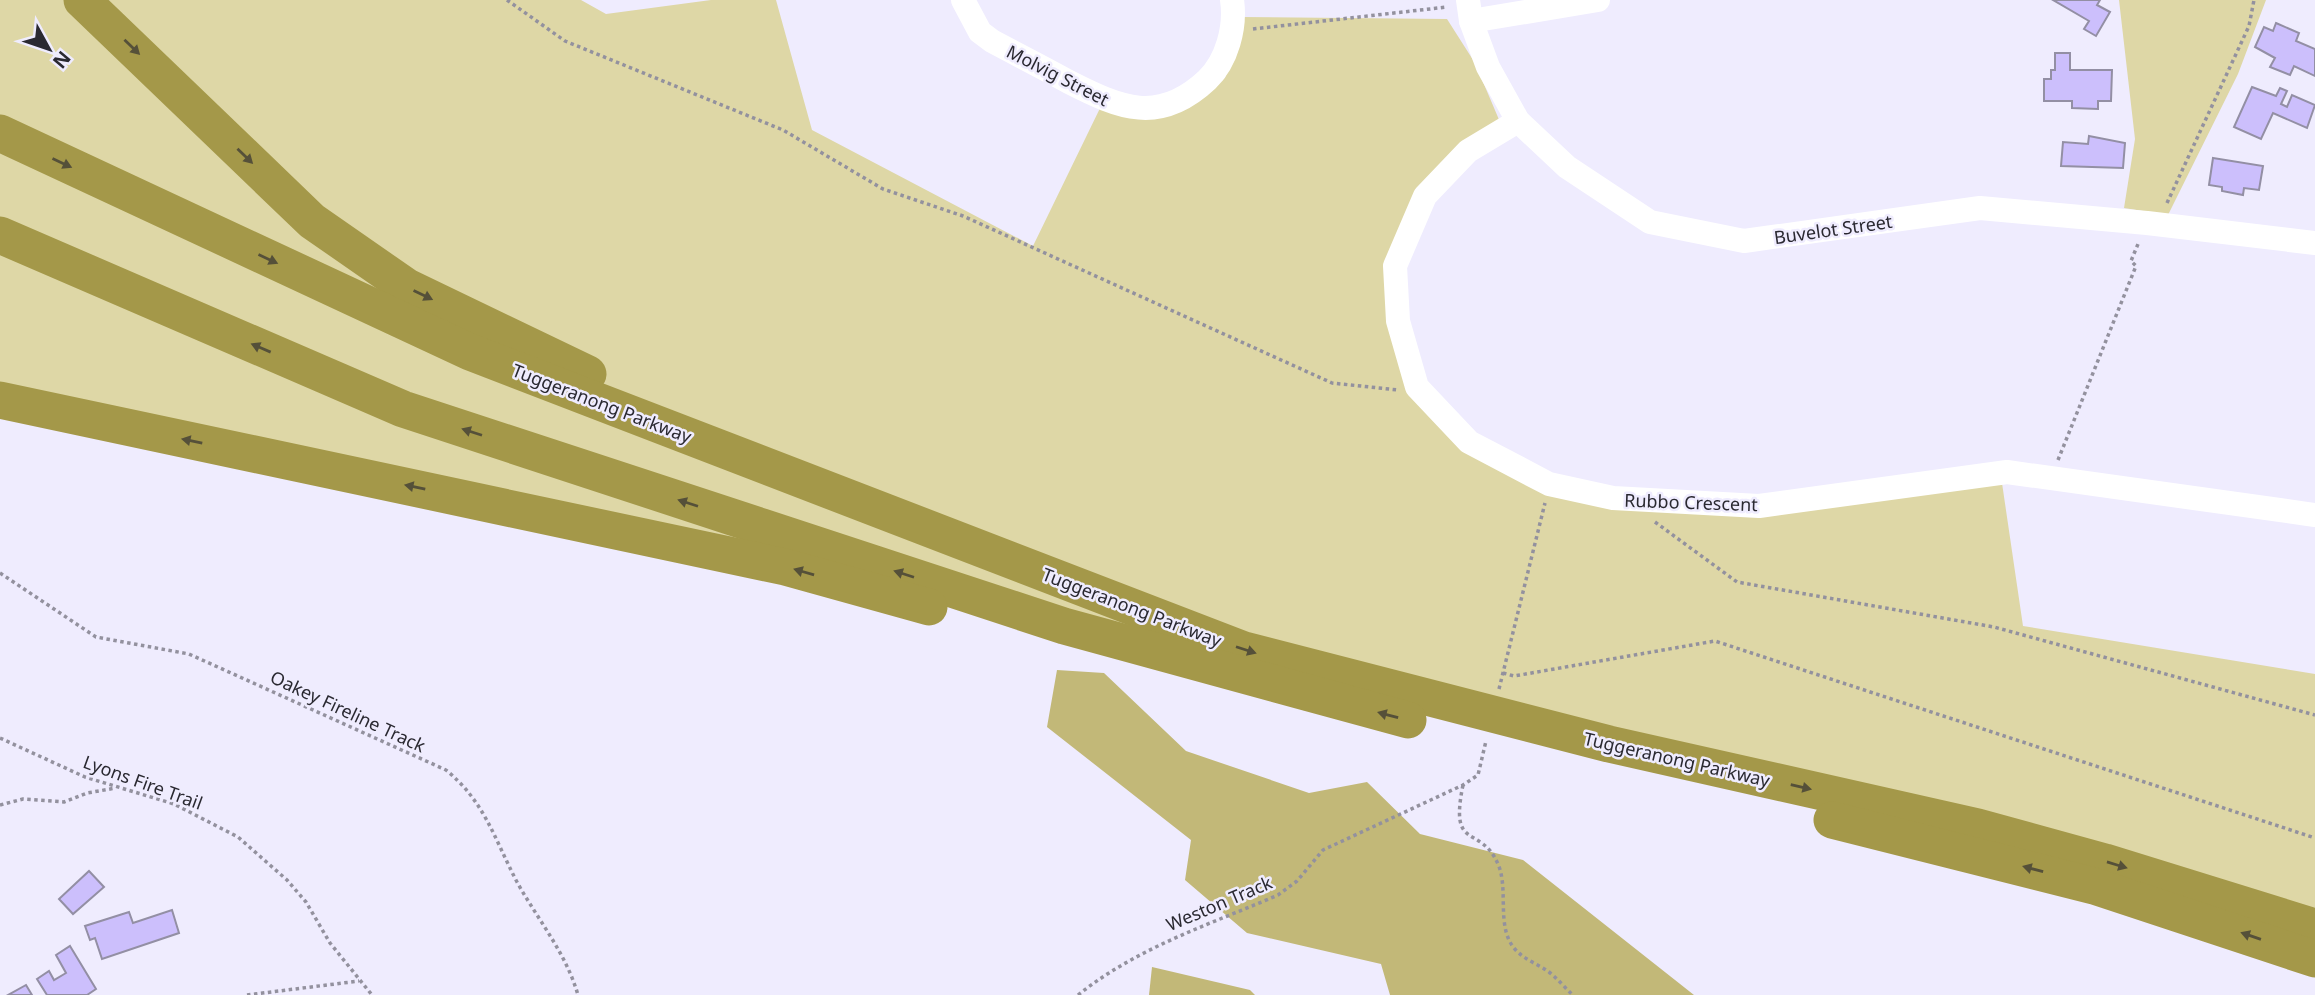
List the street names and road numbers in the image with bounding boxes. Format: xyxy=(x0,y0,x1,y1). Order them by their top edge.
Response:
street label: Molvig Street xyxy=(1003,39,1114,111)
street label: Buvelot Street xyxy=(1772,209,1894,249)
street label: Tuggeranong Parkway xyxy=(509,358,696,449)
street label: Rubbo Crescent xyxy=(1624,488,1759,516)
street label: Tuggeranong Parkway xyxy=(1039,562,1226,653)
street label: Oakey Fireline Track xyxy=(267,665,430,758)
street label: Tuggeranong Parkway xyxy=(1582,726,1773,792)
street label: Lyons Fire Trail xyxy=(80,749,206,815)
street label: Weston Track xyxy=(1162,870,1276,936)

